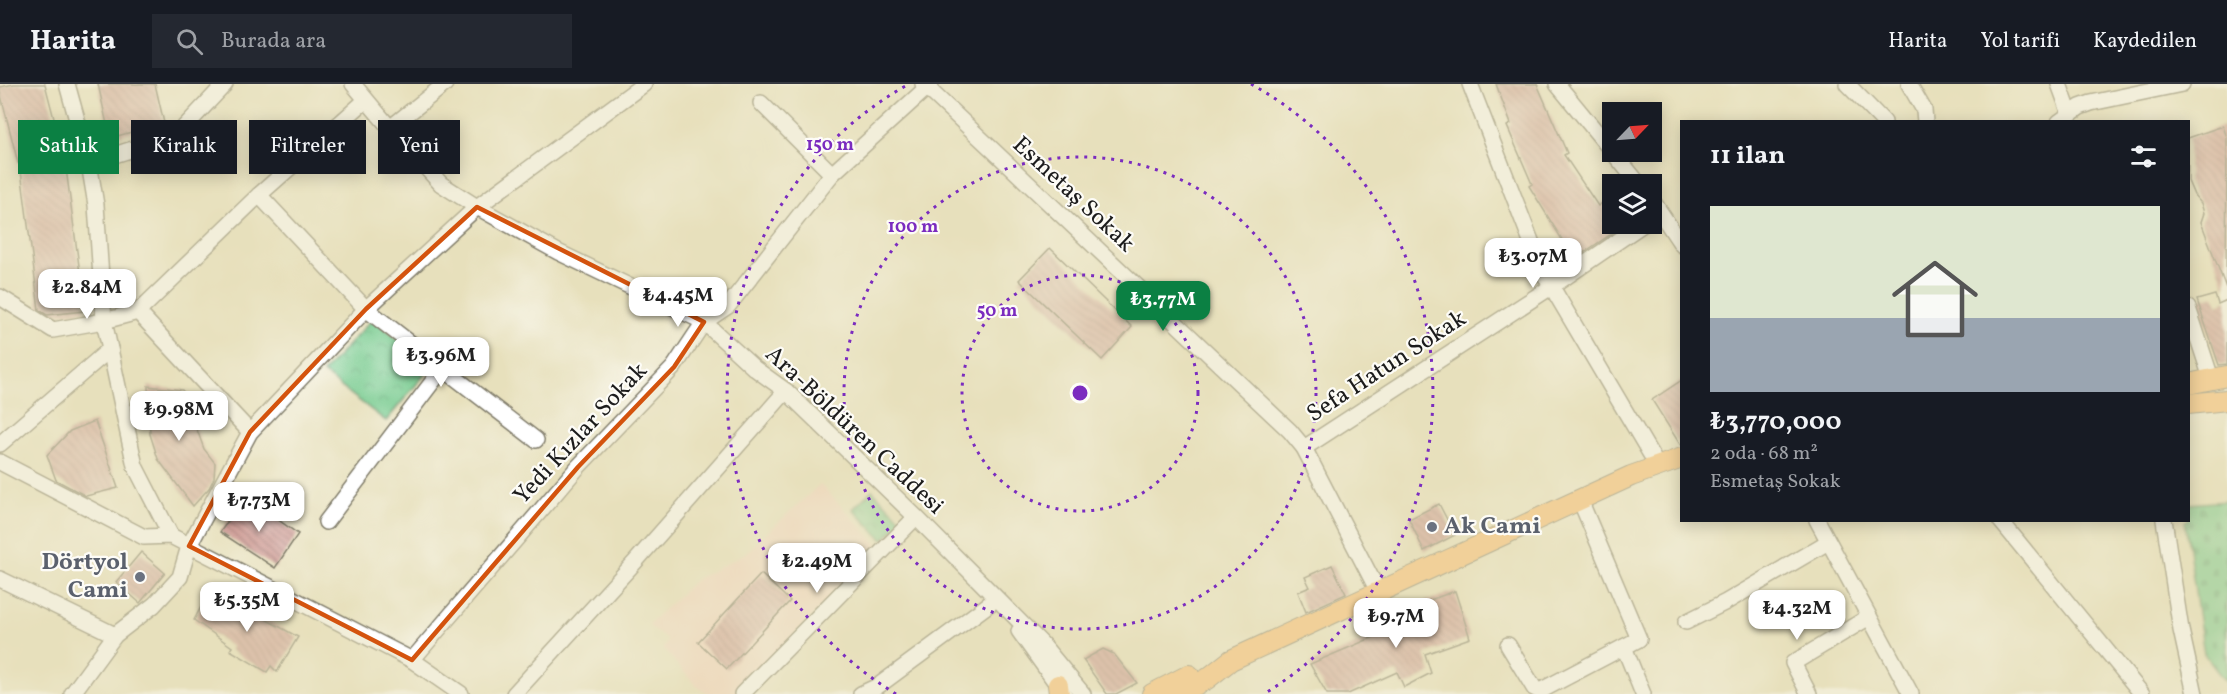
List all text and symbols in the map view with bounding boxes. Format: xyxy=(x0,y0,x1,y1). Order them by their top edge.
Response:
search box xyxy=(152,14,572,68)
text: Harita xyxy=(30,22,116,61)
icon: search xyxy=(173,25,206,58)
text: Burada ara xyxy=(221,26,326,57)
text: Harita xyxy=(1888,27,1947,56)
text: Yol tarifi xyxy=(1980,27,2060,56)
text: Kaydedilen xyxy=(2093,27,2197,56)
north arrow xyxy=(1602,102,1662,162)
map controls xyxy=(1602,102,1662,234)
chip: Satılık xyxy=(18,120,119,174)
chip: Kiralık xyxy=(131,120,237,174)
chip: Filtreler xyxy=(249,120,366,174)
chip: Yeni xyxy=(378,120,460,174)
street label: Esmetaş Sokak xyxy=(1004,129,1142,261)
text: 150 m xyxy=(806,133,854,158)
text: 11 ilan xyxy=(1710,138,1785,174)
icon: filters xyxy=(2127,140,2160,173)
button: layers xyxy=(1602,174,1662,234)
text: 100 m xyxy=(888,215,938,240)
pin: ₺3.07M xyxy=(1484,238,1582,289)
text: ₺3.07M xyxy=(1499,243,1567,271)
icon: home xyxy=(1881,245,1989,353)
pin: ₺2.84M xyxy=(38,269,136,320)
text: ₺2.84M xyxy=(52,274,122,302)
pin: ₺4.45M xyxy=(629,277,727,328)
pin: ₺3.77M xyxy=(1114,281,1212,332)
text: ₺4.45M xyxy=(643,282,713,310)
text: ₺3.77M xyxy=(1130,286,1196,314)
text: 50 m xyxy=(977,299,1017,324)
street label: Sefa Hatun Sokak xyxy=(1300,303,1474,431)
pin: ₺3.96M xyxy=(392,337,490,388)
street label: Ara-Böldüren Caddesi xyxy=(757,339,951,523)
text: ₺3.96M xyxy=(406,342,476,370)
street label: Yedi Kızlar Sokak xyxy=(506,355,656,513)
centre of rings xyxy=(1070,383,1090,403)
pin: ₺9.98M xyxy=(130,391,228,442)
text: ₺9.98M xyxy=(144,396,214,424)
text: ₺3,770,000 xyxy=(1710,404,1841,440)
text: 2 oda · 68 m² xyxy=(1710,440,1818,468)
text: Esmetaş Sokak xyxy=(1710,468,1841,496)
pin: ₺7.73M xyxy=(210,482,308,533)
text: ₺7.73M xyxy=(227,487,291,515)
place label: Ak Cami xyxy=(1444,510,1541,544)
marker: Ak Cami xyxy=(1425,520,1439,534)
pin: ₺2.49M xyxy=(768,543,866,594)
place label: Dörtyol Cami xyxy=(41,546,128,608)
text: ₺2.49M xyxy=(782,548,852,576)
marker: Dörtyol Cami xyxy=(133,570,147,584)
pin: ₺5.35M xyxy=(198,582,296,633)
text: ₺5.35M xyxy=(214,587,280,615)
pin: ₺4.32M xyxy=(1748,590,1846,641)
text: ₺4.32M xyxy=(1762,595,1832,623)
pin: ₺9.7M xyxy=(1354,598,1438,649)
text: ₺9.7M xyxy=(1368,603,1424,631)

